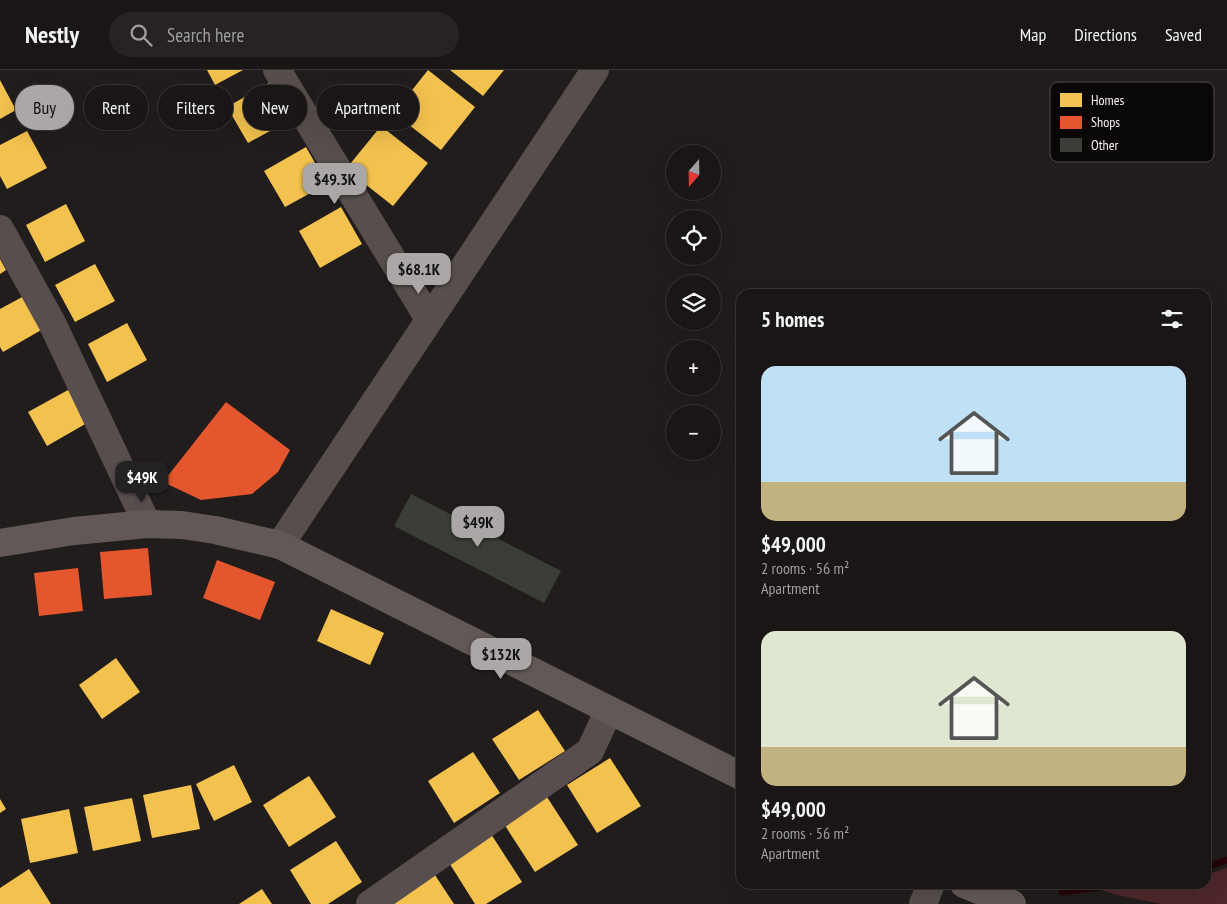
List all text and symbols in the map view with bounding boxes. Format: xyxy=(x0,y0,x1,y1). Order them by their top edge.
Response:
search box xyxy=(109,12,459,57)
text: Nestly xyxy=(25,19,79,50)
icon: search xyxy=(127,21,155,49)
text: Search here xyxy=(167,23,244,47)
text: Map xyxy=(1020,23,1046,46)
text: Directions xyxy=(1074,23,1137,46)
text: Saved xyxy=(1165,23,1202,46)
legend xyxy=(1050,82,1214,162)
chip: Buy xyxy=(15,85,74,130)
chip: Rent xyxy=(84,85,148,130)
chip: Filters xyxy=(158,85,233,130)
chip: New xyxy=(243,85,307,130)
chip: Apartment xyxy=(317,85,419,130)
text: Homes xyxy=(1091,91,1124,109)
text: Shops xyxy=(1091,113,1120,131)
text: Other xyxy=(1091,136,1118,154)
north arrow xyxy=(666,145,721,200)
map controls xyxy=(666,145,721,460)
pin: $49.3K xyxy=(294,162,376,205)
text: $49.3K xyxy=(314,169,356,189)
button: locate xyxy=(666,210,721,265)
pin: $68.1K xyxy=(378,252,460,295)
text: $68.1K xyxy=(398,259,440,279)
button: layers xyxy=(666,275,721,330)
icon: filters xyxy=(1158,305,1186,333)
text: 5 homes xyxy=(761,306,824,333)
button: + xyxy=(666,340,721,395)
icon: home xyxy=(929,398,1019,488)
button: − xyxy=(666,405,721,460)
pin: $49K xyxy=(112,460,172,503)
text: $49K xyxy=(126,467,158,487)
pin: $49K xyxy=(448,506,508,548)
text: $49K xyxy=(462,512,494,532)
text: $49,000 xyxy=(761,531,826,558)
text: 2 rooms · 56 m² xyxy=(761,558,849,578)
text: Apartment xyxy=(761,578,820,598)
pin: $132K xyxy=(466,638,536,680)
text: $132K xyxy=(482,644,520,664)
icon: home xyxy=(929,663,1019,753)
text: $49,000 xyxy=(761,796,826,823)
text: 2 rooms · 56 m² xyxy=(761,823,849,843)
text: Apartment xyxy=(761,843,820,863)

